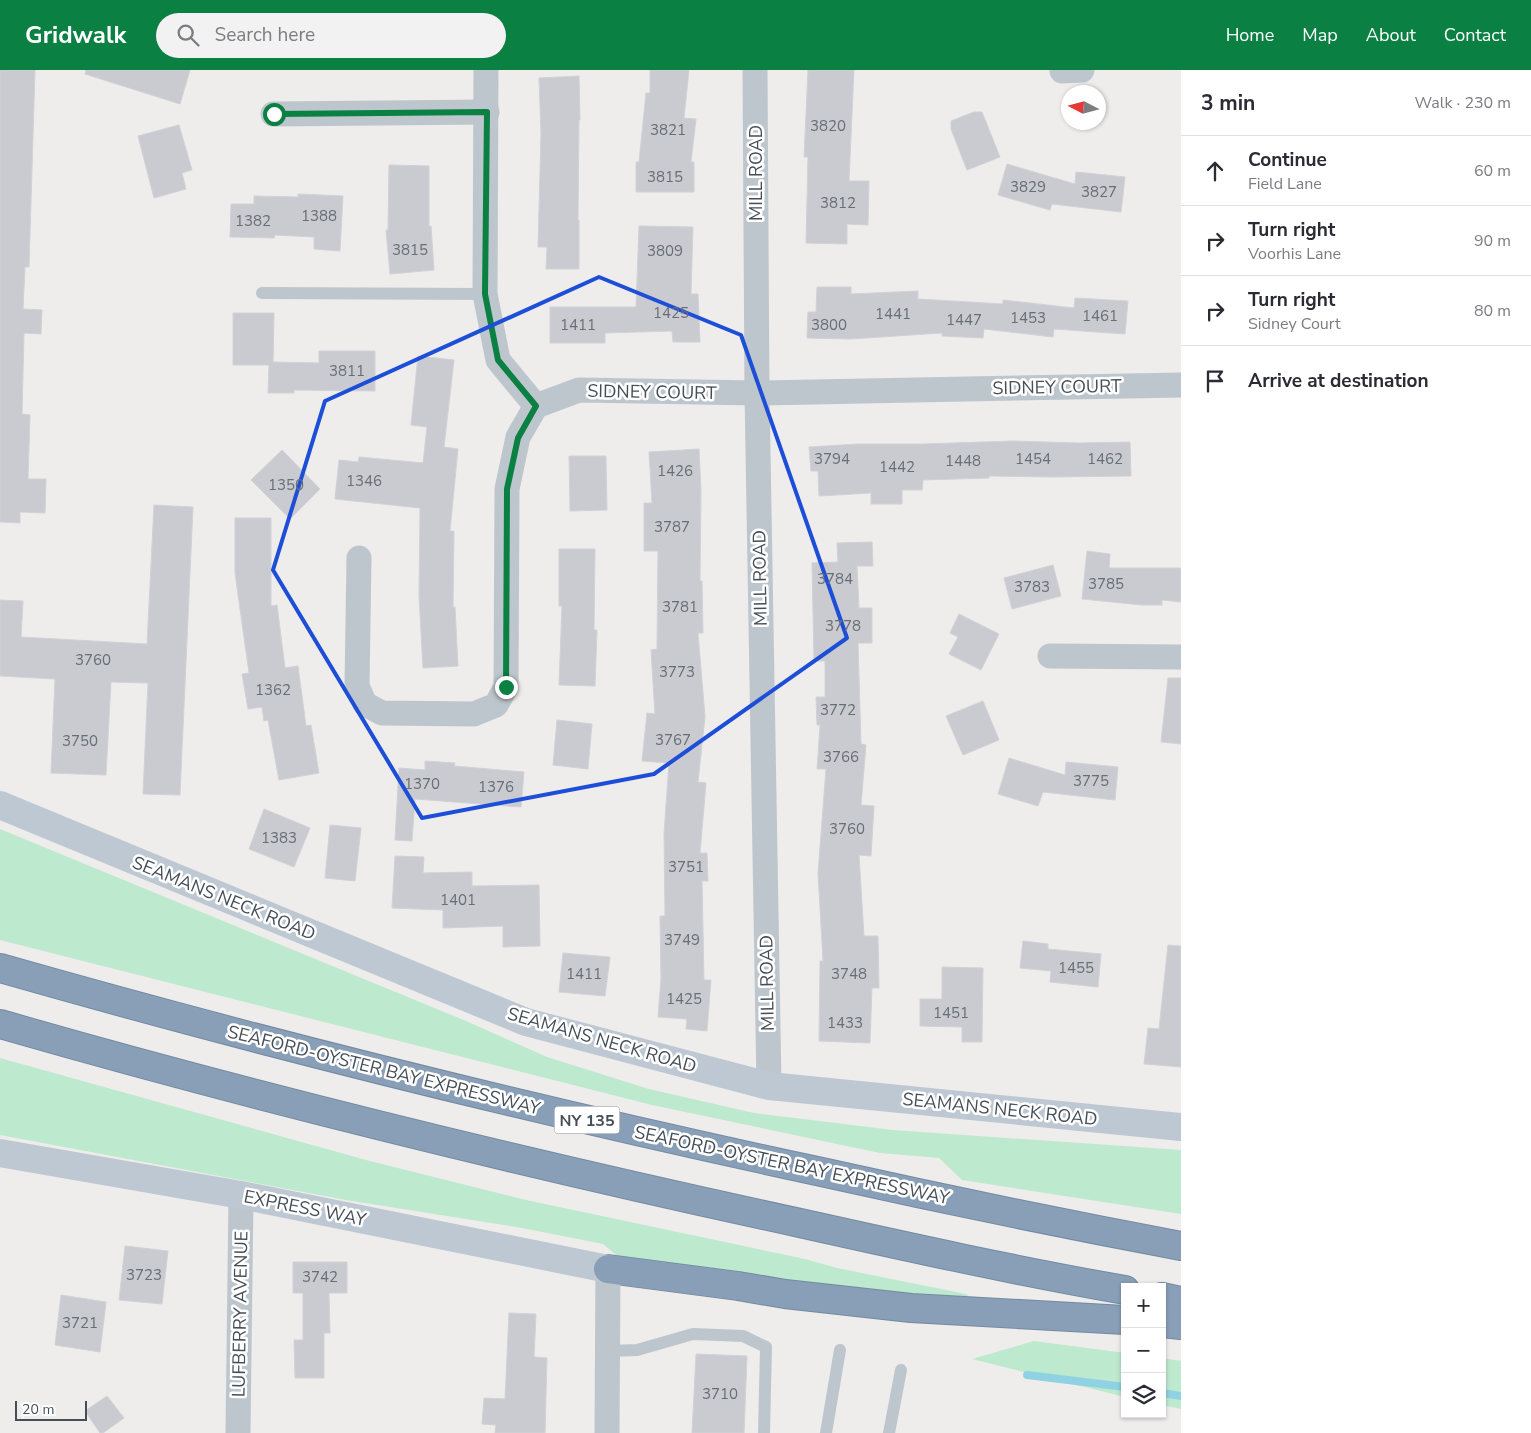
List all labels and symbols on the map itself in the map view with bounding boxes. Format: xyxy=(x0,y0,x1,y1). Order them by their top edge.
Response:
north arrow xyxy=(1061,85,1106,130)
route start xyxy=(263,103,286,126)
house number: 3820 xyxy=(810,116,846,136)
house number: 3821 xyxy=(650,120,686,140)
street label: MILL ROAD xyxy=(744,125,768,221)
house number: 3815 xyxy=(647,167,683,187)
house number: 3829 xyxy=(1010,177,1046,197)
house number: 3827 xyxy=(1081,182,1117,202)
house number: 3812 xyxy=(820,193,856,213)
house number: 1388 xyxy=(301,206,337,226)
house number: 1382 xyxy=(235,211,271,231)
house number: 3815 xyxy=(392,240,428,260)
house number: 3809 xyxy=(647,241,683,261)
house number: 1425 xyxy=(653,303,689,323)
house number: 1441 xyxy=(875,304,911,324)
house number: 1461 xyxy=(1082,306,1118,326)
house number: 1453 xyxy=(1010,308,1046,328)
house number: 1447 xyxy=(946,310,982,330)
house number: 1411 xyxy=(560,315,596,335)
house number: 3800 xyxy=(811,315,847,335)
house number: 3811 xyxy=(329,361,365,381)
street label: SIDNEY COURT xyxy=(992,374,1122,400)
street label: SIDNEY COURT xyxy=(587,379,717,405)
house number: 3794 xyxy=(814,449,850,469)
house number: 1454 xyxy=(1015,449,1051,469)
house number: 1462 xyxy=(1087,449,1123,469)
house number: 1448 xyxy=(945,451,981,471)
house number: 1442 xyxy=(879,457,915,477)
house number: 1426 xyxy=(657,461,693,481)
house number: 1346 xyxy=(346,471,382,491)
house number: 1350 xyxy=(268,475,304,495)
house number: 3787 xyxy=(654,517,690,537)
street label: MILL ROAD xyxy=(747,530,773,626)
house number: 3784 xyxy=(817,569,853,589)
house number: 3785 xyxy=(1088,574,1124,594)
house number: 3783 xyxy=(1014,577,1050,597)
house number: 3781 xyxy=(662,597,698,617)
house number: 3778 xyxy=(825,616,861,636)
house number: 3760 xyxy=(75,650,111,670)
house number: 3773 xyxy=(659,662,695,682)
route end xyxy=(495,676,518,699)
house number: 1362 xyxy=(255,680,291,700)
house number: 3772 xyxy=(820,700,856,720)
house number: 3767 xyxy=(655,730,691,750)
house number: 3750 xyxy=(62,731,98,751)
house number: 3766 xyxy=(823,747,859,767)
house number: 3775 xyxy=(1073,771,1109,791)
house number: 1370 xyxy=(404,774,440,794)
house number: 1376 xyxy=(478,777,514,797)
house number: 3760 xyxy=(829,819,865,839)
house number: 1383 xyxy=(261,828,297,848)
street label: SEAMANS NECK ROAD xyxy=(129,850,319,946)
house number: 3751 xyxy=(668,857,704,877)
house number: 1401 xyxy=(440,890,476,910)
house number: 3749 xyxy=(664,930,700,950)
street label: MILL ROAD xyxy=(754,935,780,1031)
house number: 1455 xyxy=(1058,958,1094,978)
house number: 1411 xyxy=(566,964,602,984)
house number: 3748 xyxy=(831,964,867,984)
house number: 1425 xyxy=(666,989,702,1009)
street label: SEAMANS NECK ROAD xyxy=(505,1001,699,1079)
house number: 1451 xyxy=(933,1003,969,1023)
house number: 1433 xyxy=(827,1013,863,1033)
street label: SEAFORD-OYSTER BAY EXPRESSWAY xyxy=(225,1019,543,1121)
street label: SEAMANS NECK ROAD xyxy=(901,1087,1099,1131)
road number: NY 135 xyxy=(554,1106,620,1134)
street label: SEAFORD-OYSTER BAY EXPRESSWAY xyxy=(632,1120,952,1210)
street label: EXPRESS WAY xyxy=(242,1184,368,1232)
street label: LUFBERRY AVENUE xyxy=(227,1231,253,1397)
house number: 3723 xyxy=(126,1265,162,1285)
house number: 3742 xyxy=(302,1267,338,1287)
house number: 3721 xyxy=(62,1313,98,1333)
house number: 3710 xyxy=(702,1384,738,1404)
scale bar xyxy=(15,1398,88,1421)

